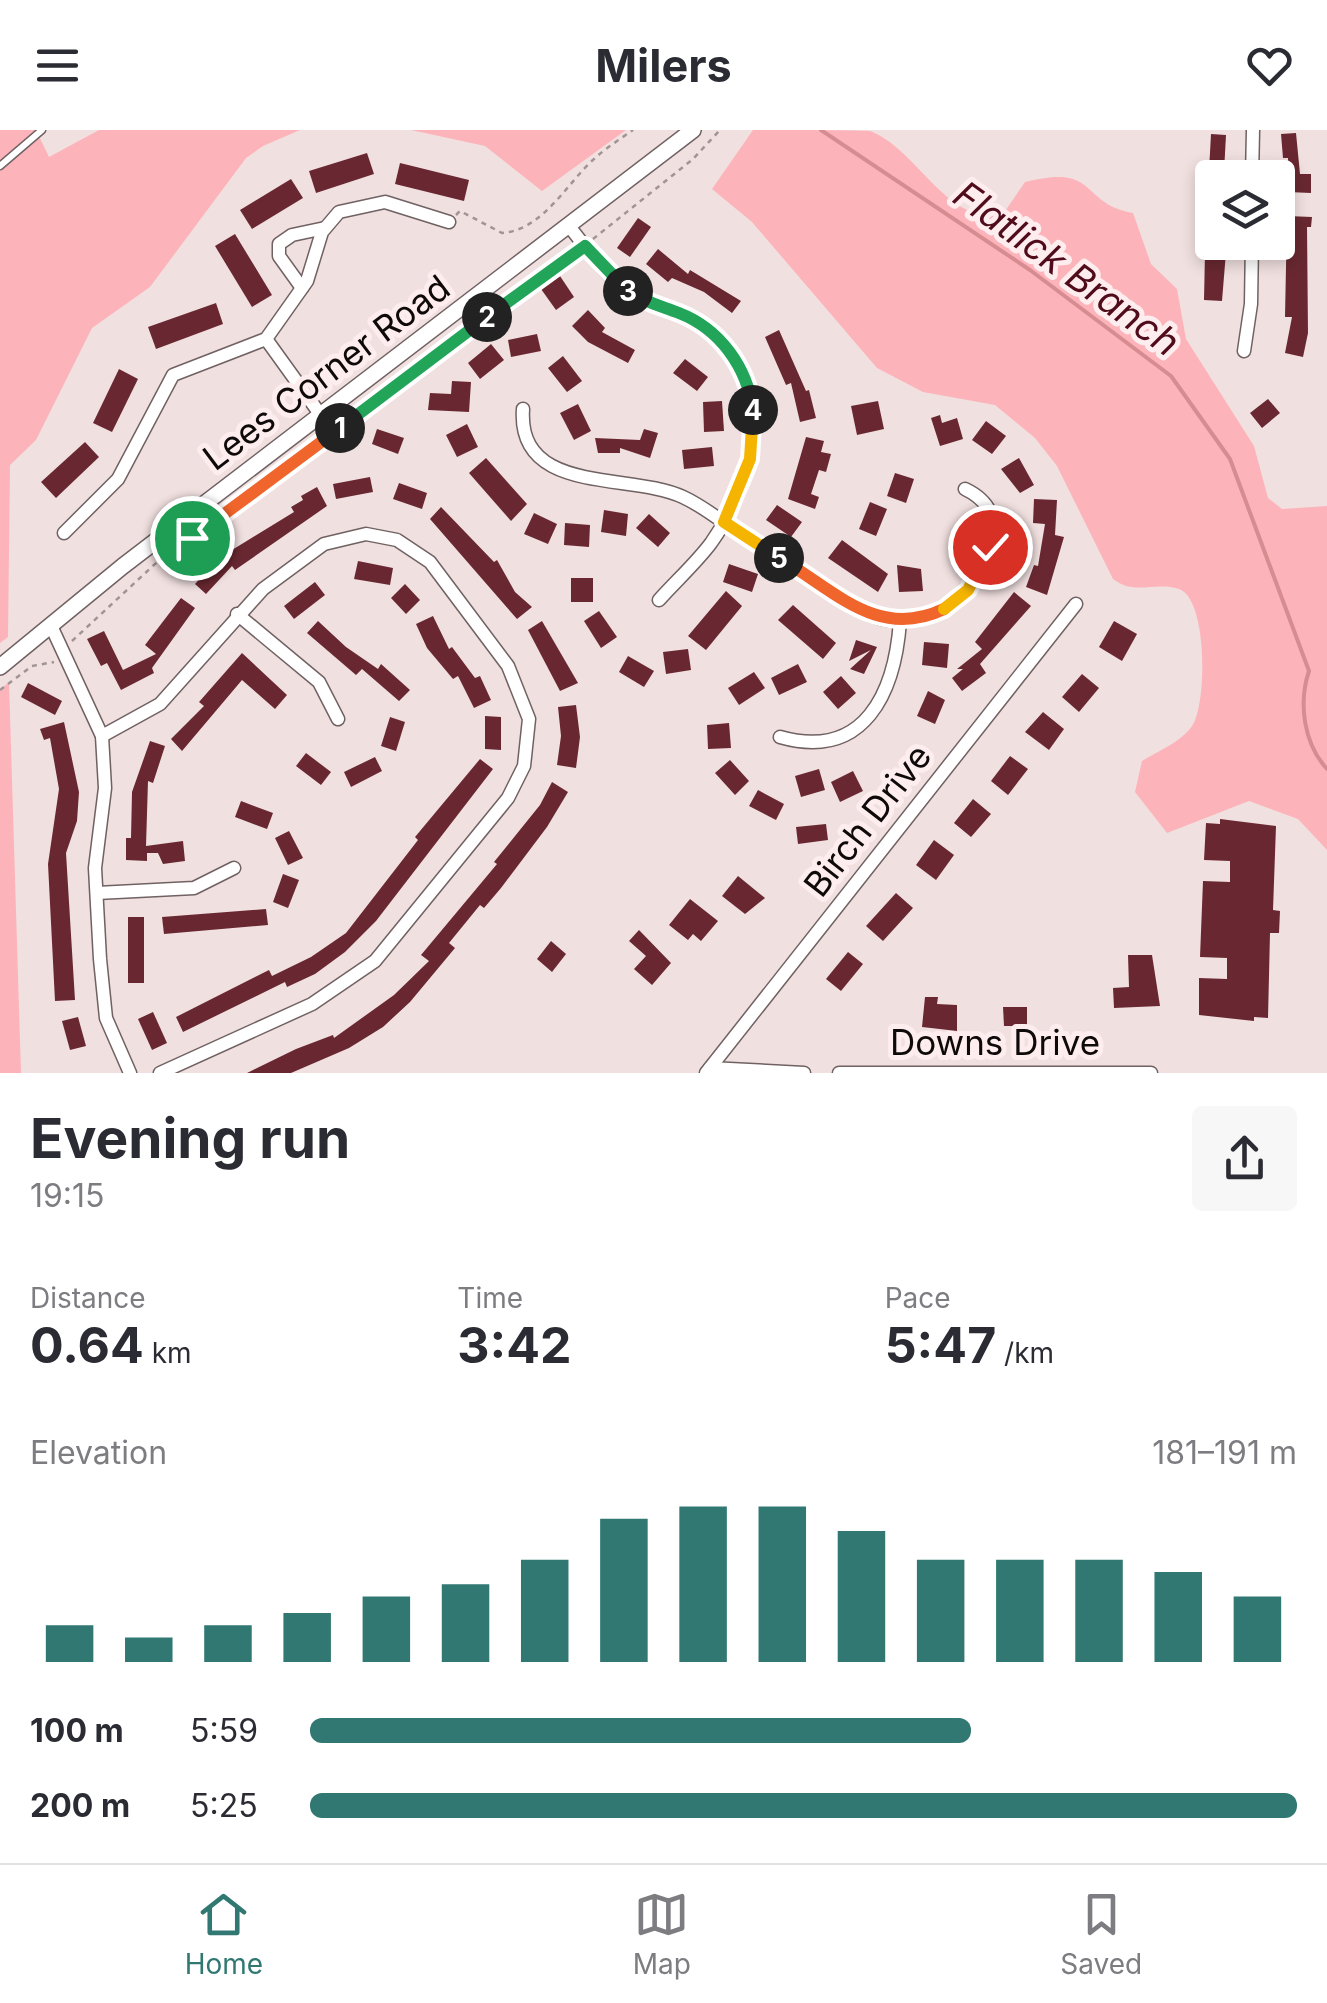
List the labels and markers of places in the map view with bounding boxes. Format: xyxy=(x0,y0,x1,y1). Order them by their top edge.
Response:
pin: 3 xyxy=(603,266,653,316)
pin: 2 xyxy=(462,292,512,342)
pin: 4 xyxy=(728,385,778,435)
pin: 1 xyxy=(315,403,365,453)
pin xyxy=(150,496,235,581)
pin xyxy=(948,505,1033,590)
pin: 5 xyxy=(754,533,804,583)

